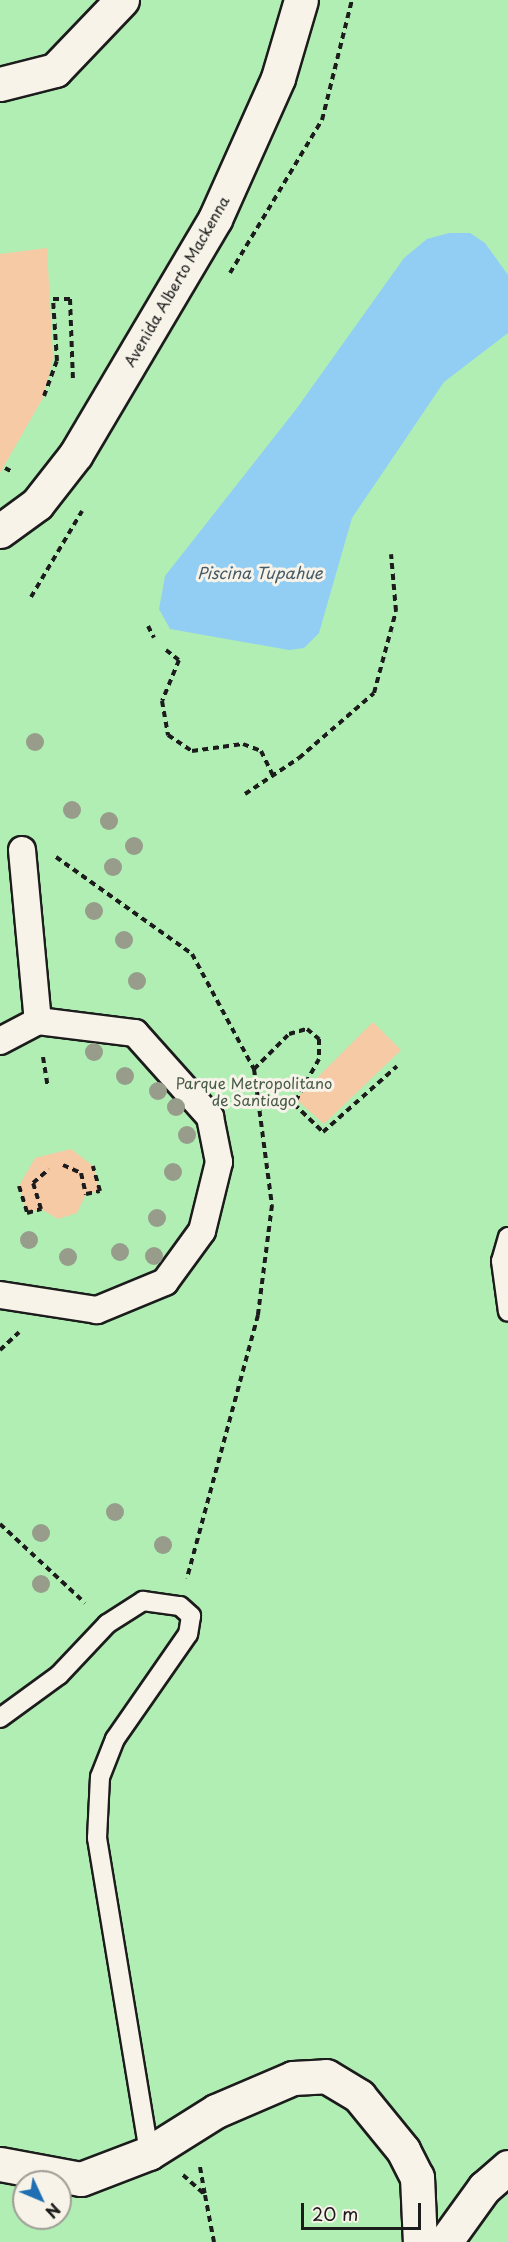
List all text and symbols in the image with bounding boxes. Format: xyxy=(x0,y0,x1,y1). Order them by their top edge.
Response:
street label: Avenida Alberto Mackenna xyxy=(120,192,232,370)
water label: Piscina Tupahue xyxy=(197,562,323,582)
park label: Parque Metropolitano de Santiago xyxy=(176,1073,332,1108)
north arrow xyxy=(12,2170,72,2230)
scale bar xyxy=(304,2191,424,2229)
text: N xyxy=(40,2198,67,2224)
text: 20 m xyxy=(312,2200,358,2227)

